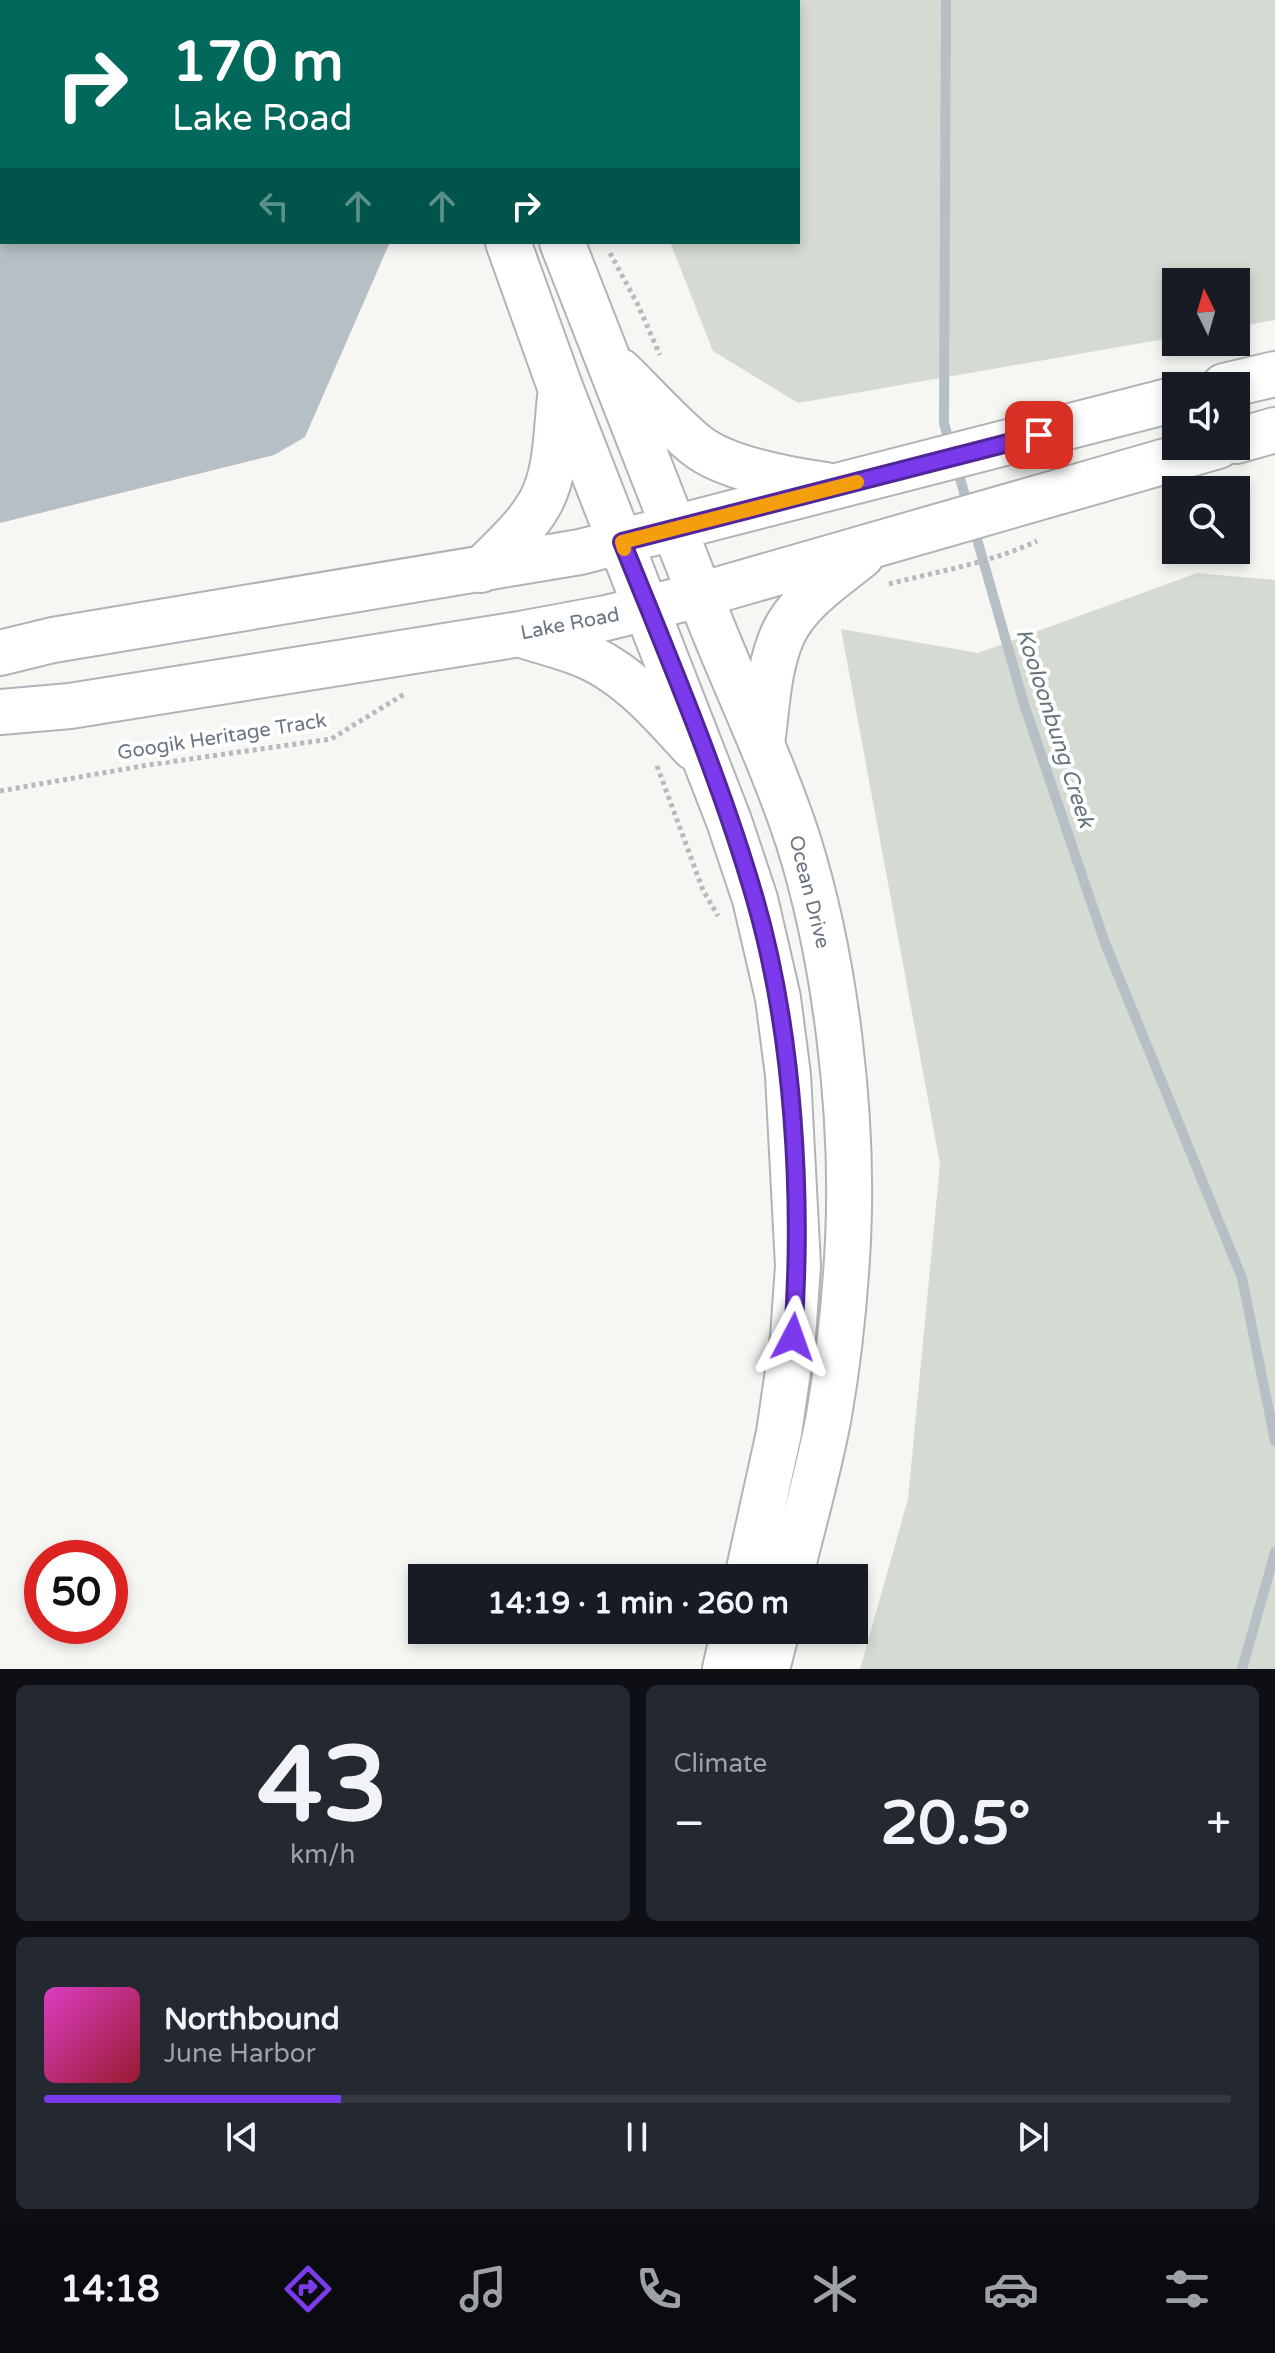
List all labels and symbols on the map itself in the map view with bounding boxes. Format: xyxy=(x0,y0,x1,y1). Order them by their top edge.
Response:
north arrow xyxy=(1162,268,1250,356)
pin xyxy=(1005,401,1073,469)
street label: Lake Road xyxy=(518,603,622,645)
water label: Kooloonbung Creek xyxy=(1011,625,1100,833)
street label: Googik Heritage Track xyxy=(116,709,328,765)
street label: Ocean Drive xyxy=(783,833,835,951)
position arrow xyxy=(751,1295,835,1379)
speed limit sign: 50 xyxy=(24,1540,128,1644)

